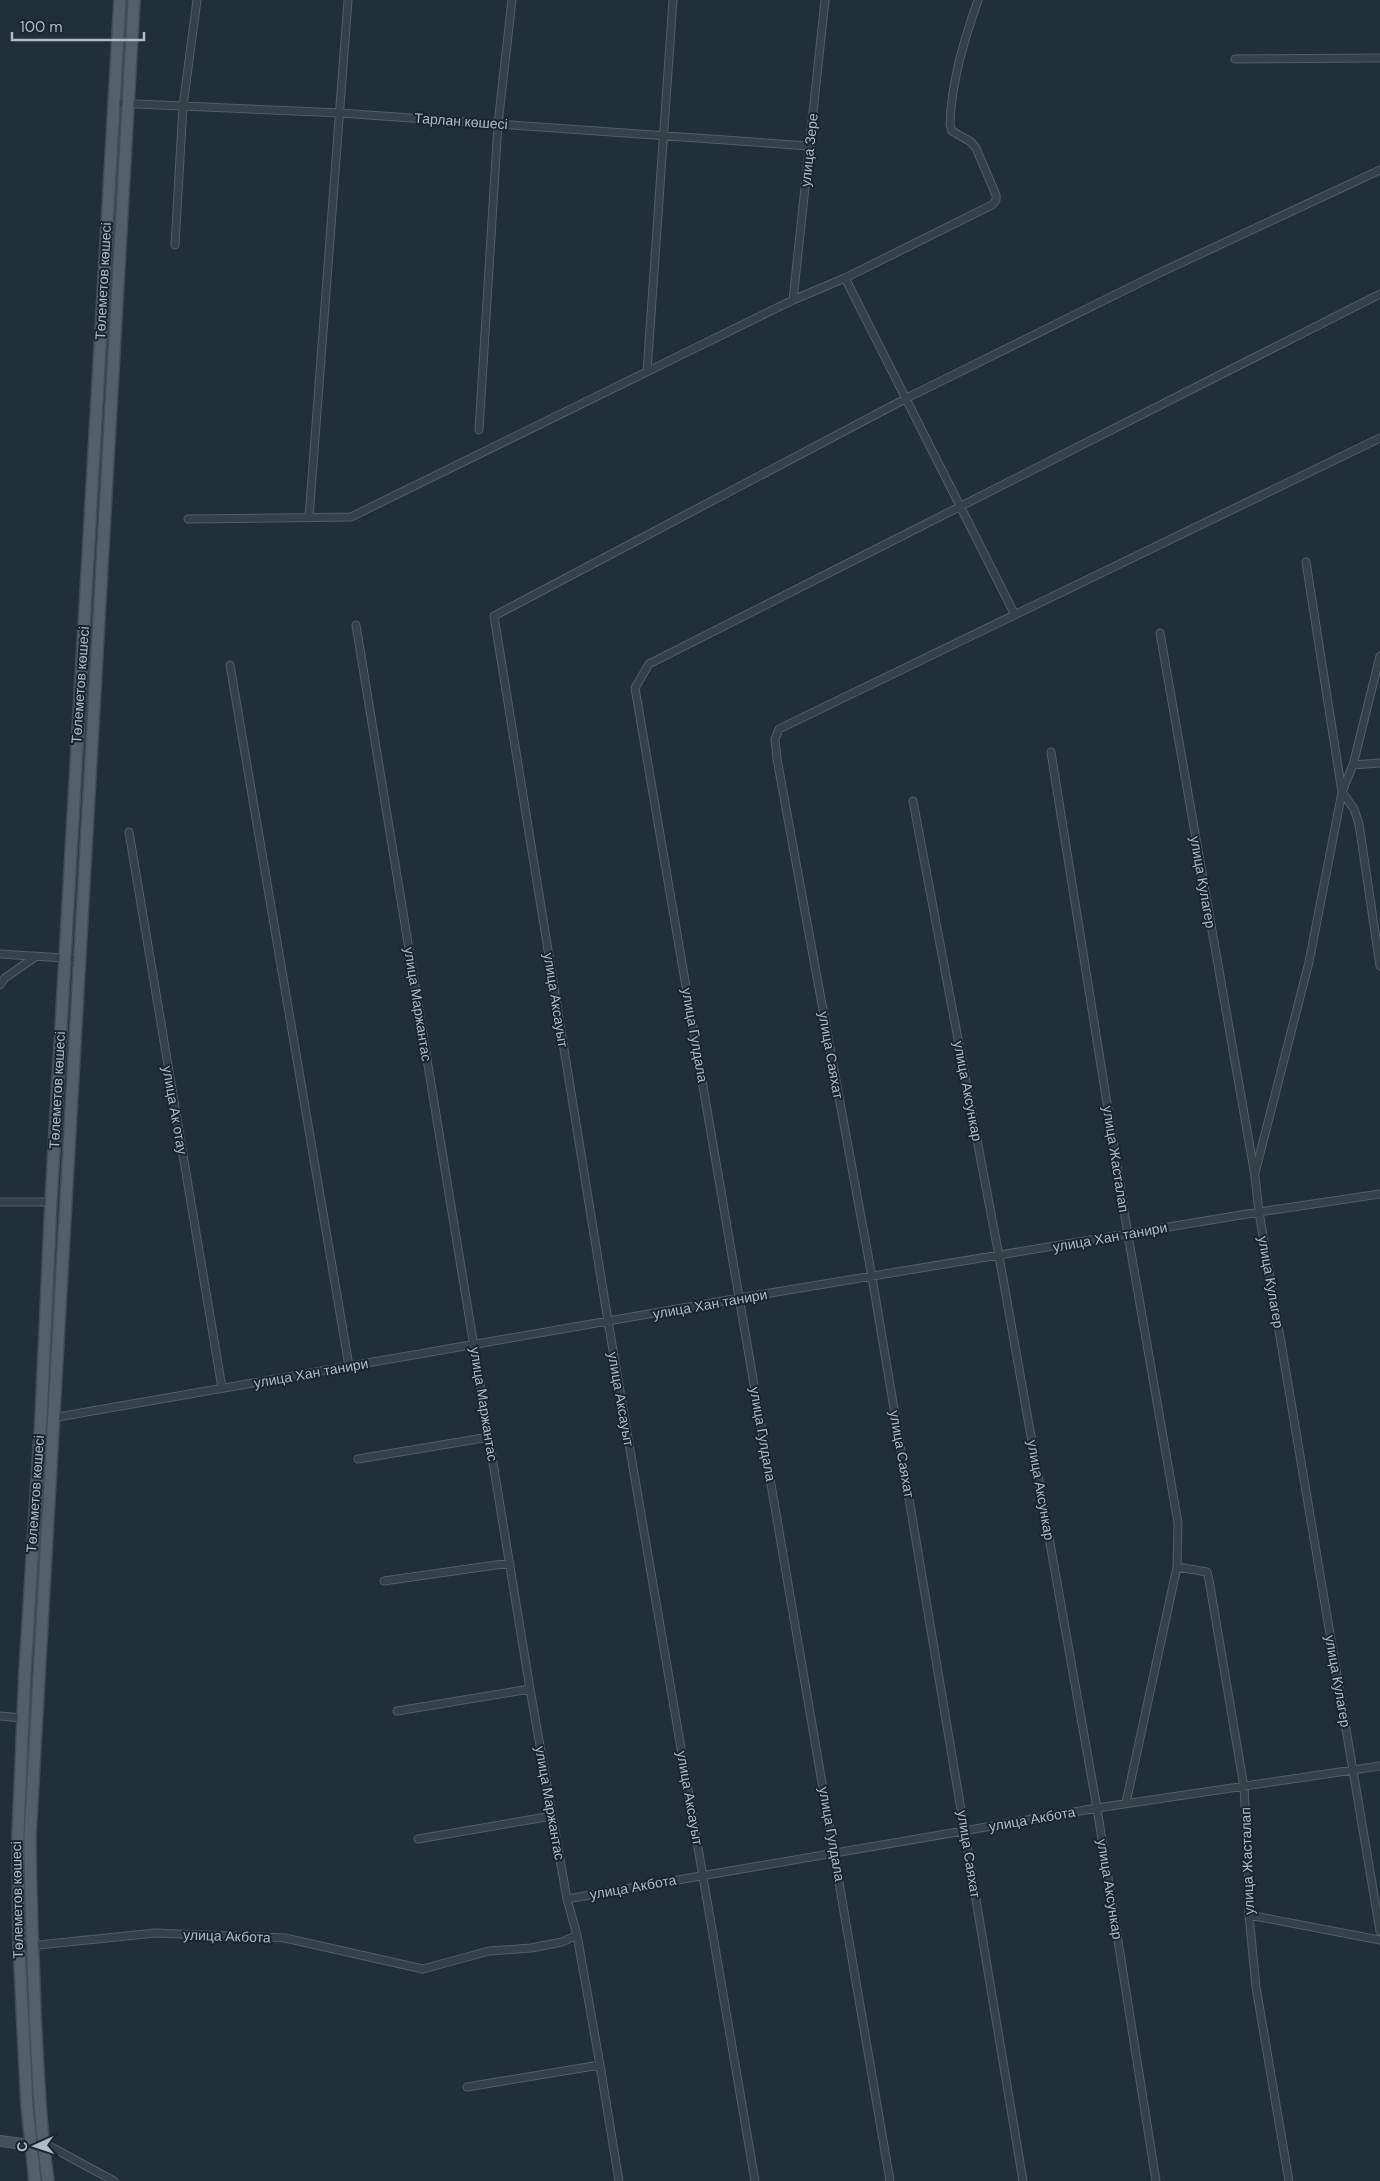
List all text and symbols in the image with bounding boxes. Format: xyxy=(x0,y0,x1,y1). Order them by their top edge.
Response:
scale bar xyxy=(12,10,145,42)
text: 100 m xyxy=(20,17,63,37)
street label: Тарлан көшесі xyxy=(414,109,508,133)
street label: улица Зере xyxy=(796,112,822,188)
street label: Төлеметов көшесі xyxy=(91,222,115,340)
street label: Төлеметов көшесі xyxy=(67,626,93,744)
street label: улица Кулагер xyxy=(1186,834,1220,930)
street label: улица Маржантас xyxy=(400,946,436,1062)
street label: улица Аксауыт xyxy=(540,951,572,1049)
street label: улица Гулдала xyxy=(678,986,712,1084)
street label: улица Саяхат xyxy=(814,1010,848,1101)
street label: Төлеметов көшесі xyxy=(45,1031,69,1149)
street label: улица Аксункар xyxy=(949,1039,987,1143)
street label: улица Ак отау xyxy=(158,1064,192,1156)
street label: улица Жасталап xyxy=(1099,1104,1133,1214)
street label: улица Хан танири xyxy=(1051,1218,1169,1256)
street label: улица Кулагер xyxy=(1254,1234,1288,1330)
street label: улица Хан танири xyxy=(651,1285,769,1323)
street label: улица Маржантас xyxy=(466,1346,502,1462)
street label: улица Аксауыт xyxy=(604,1350,638,1448)
street label: улица Хан танири xyxy=(252,1354,370,1392)
street label: улица Гулдала xyxy=(746,1385,780,1483)
street label: улица Саяхат xyxy=(885,1409,919,1500)
street label: Төлеметов көшесі xyxy=(22,1435,48,1553)
street label: улица Аксункар xyxy=(1023,1438,1059,1542)
street label: улица Кулагер xyxy=(1321,1633,1355,1729)
street label: улица Маржантас xyxy=(531,1745,569,1861)
street label: улица Аксауыт xyxy=(673,1749,707,1847)
street label: улица Гулдала xyxy=(815,1785,849,1883)
street label: улица Акбота xyxy=(987,1803,1077,1835)
street label: улица Жасталап xyxy=(1236,1807,1258,1915)
street label: улица Саяхат xyxy=(953,1809,985,1900)
street label: улица Аксункар xyxy=(1093,1837,1127,1941)
street label: Төлеметов көшесі xyxy=(7,1841,27,1959)
street label: улица Акбота xyxy=(588,1871,678,1903)
street label: улица Акбота xyxy=(183,1925,271,1947)
north arrow xyxy=(10,2121,60,2171)
text: С xyxy=(13,2141,31,2152)

